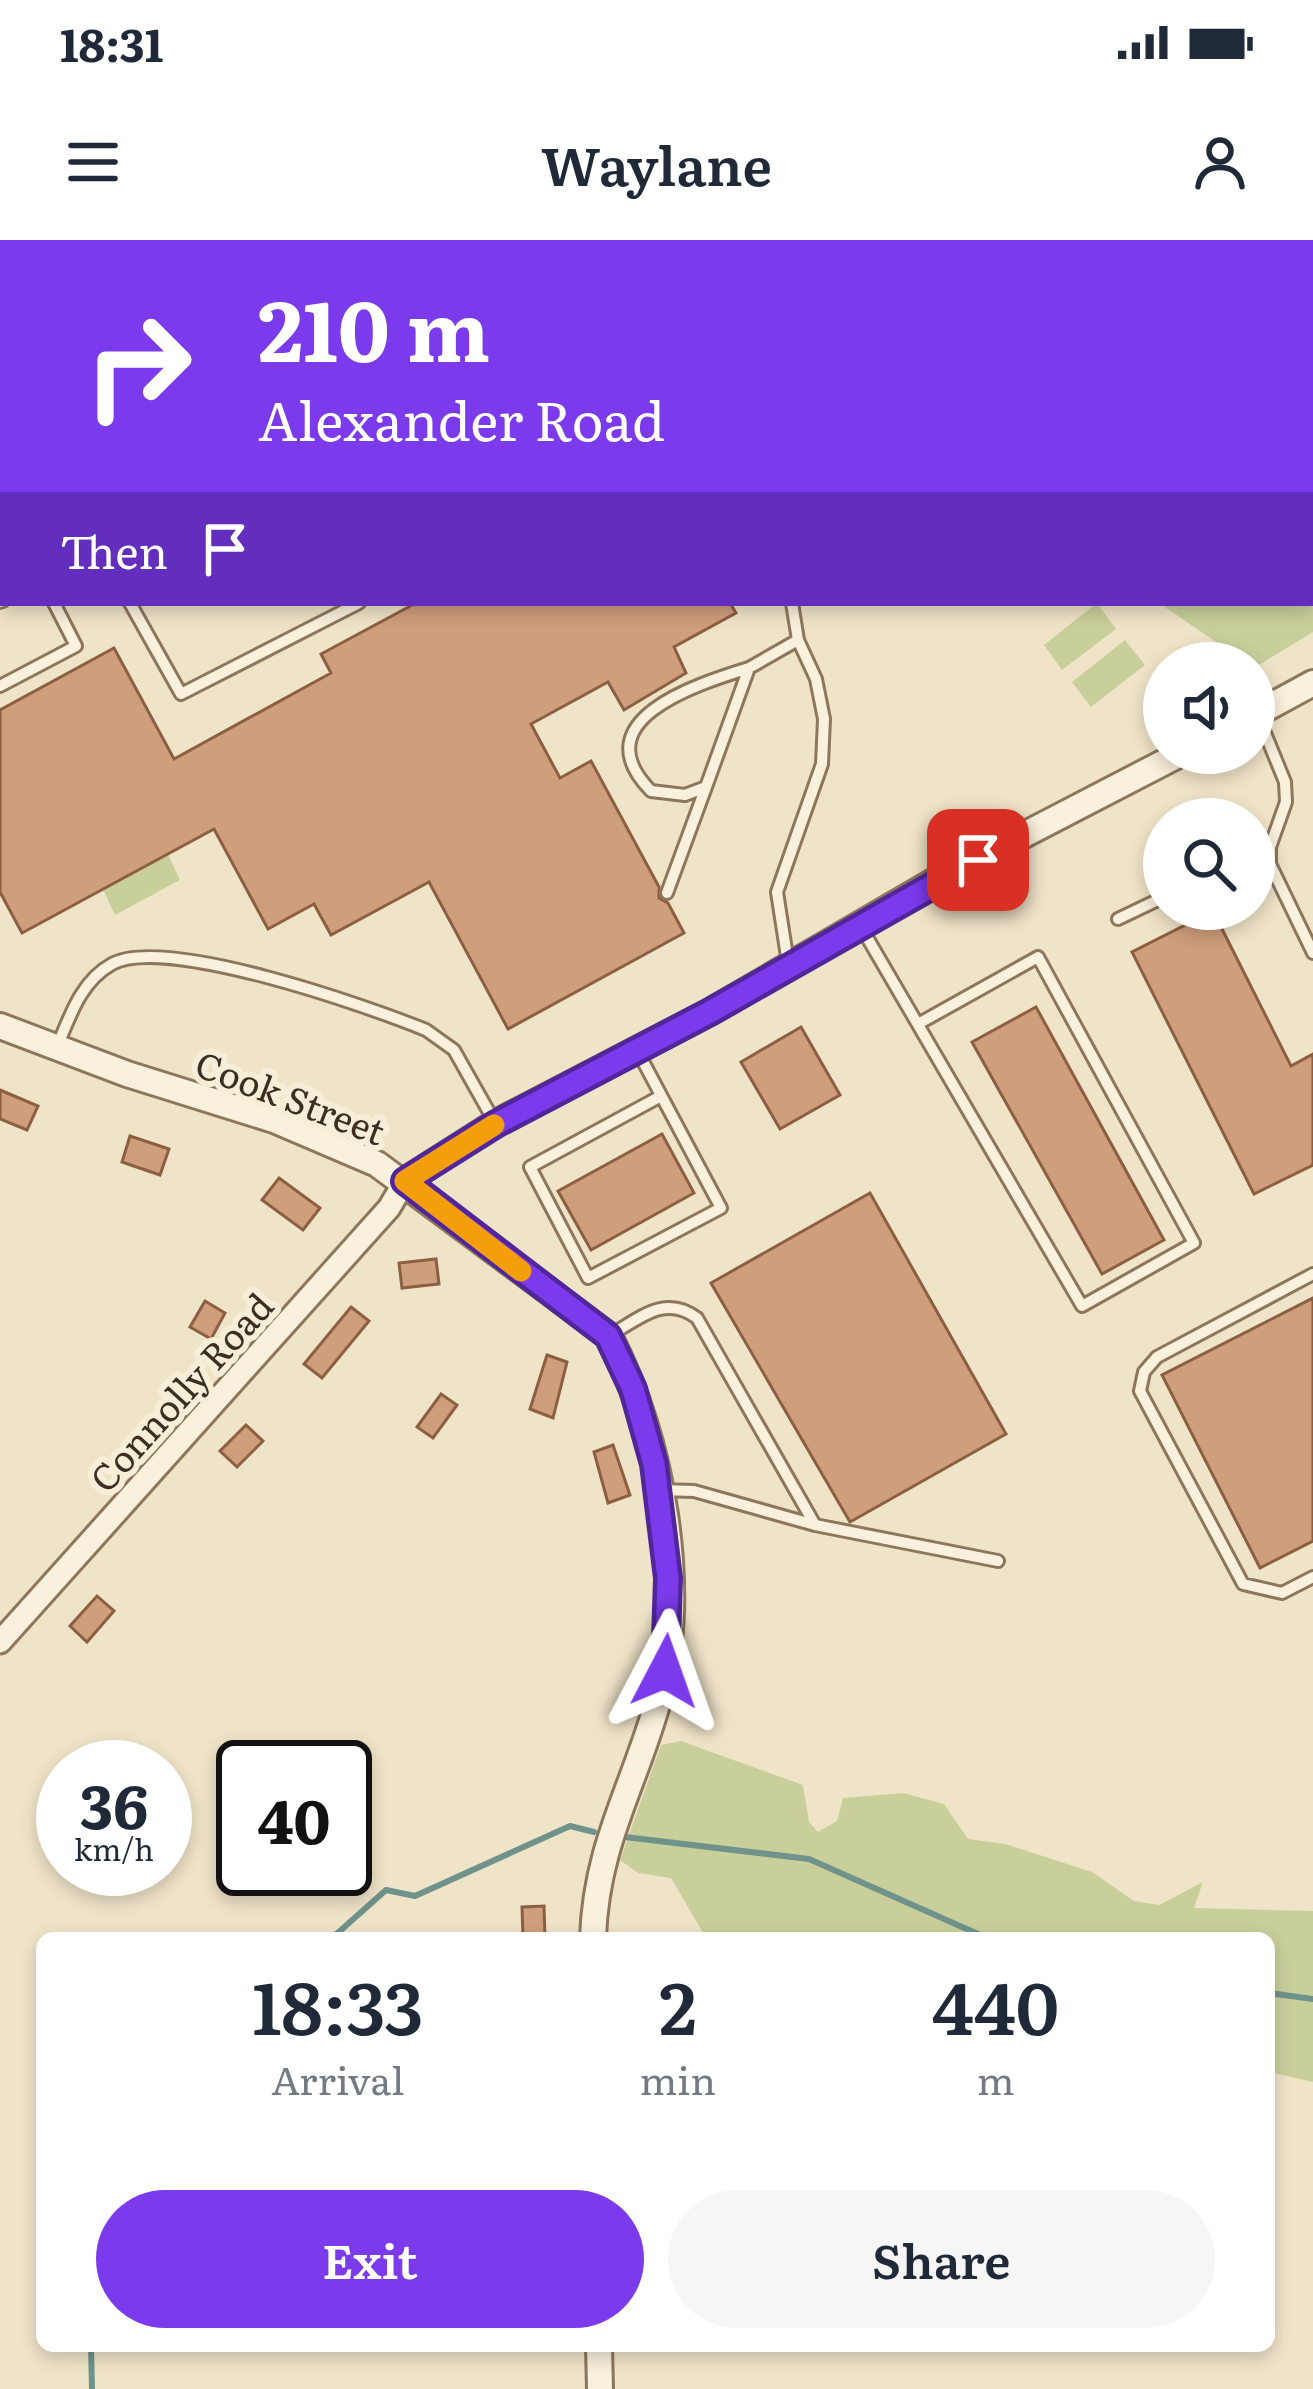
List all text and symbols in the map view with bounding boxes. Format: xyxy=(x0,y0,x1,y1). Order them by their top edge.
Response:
text: 18:31 xyxy=(60,9,163,76)
text: Waylane xyxy=(541,122,772,203)
icon: menu xyxy=(60,129,126,195)
icon: person xyxy=(1187,129,1253,195)
text: 210 m xyxy=(258,263,490,388)
icon: right xyxy=(60,288,216,444)
text: Alexander Road xyxy=(258,377,665,458)
text: Then xyxy=(60,516,168,583)
icon: arrive xyxy=(192,516,258,582)
map controls xyxy=(1143,642,1275,930)
button: sound xyxy=(1143,642,1275,774)
button: search xyxy=(1143,798,1275,930)
pin xyxy=(927,809,1029,911)
icon: arrive xyxy=(945,827,1011,893)
street label: Cook Street xyxy=(189,1036,394,1157)
street label: Connolly Road xyxy=(76,1280,284,1502)
position arrow xyxy=(602,1608,728,1734)
speed limit sign: 40 xyxy=(216,1740,372,1896)
text: 36 xyxy=(80,1758,148,1847)
text: km/h xyxy=(74,1826,154,1870)
text: 18:33 xyxy=(252,1950,424,2057)
text: 2 xyxy=(659,1950,697,2057)
text: 440 xyxy=(932,1950,1059,2057)
text: Arrival xyxy=(271,2049,404,2107)
text: min xyxy=(640,2049,716,2107)
text: m xyxy=(977,2049,1014,2107)
button: Exit xyxy=(96,2190,644,2328)
button: Share xyxy=(668,2190,1215,2328)

